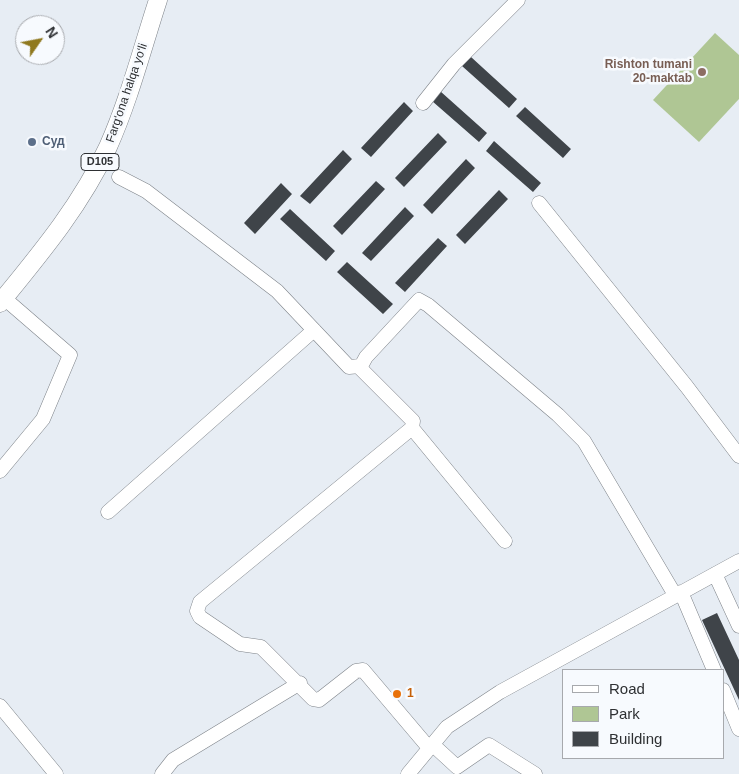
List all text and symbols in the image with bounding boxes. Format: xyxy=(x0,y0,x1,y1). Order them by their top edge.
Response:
north arrow xyxy=(15,15,65,65)
text: N xyxy=(42,24,61,41)
street label: Farg‘ona halqa yo‘li xyxy=(103,41,151,145)
place label: Rishton tumani 20-maktab xyxy=(605,58,692,86)
marker: Rishton tumani 20-maktab xyxy=(696,66,708,78)
place label: Суд xyxy=(42,135,65,149)
marker: Суд xyxy=(26,136,38,148)
road number: D105 xyxy=(81,154,119,170)
legend xyxy=(562,669,724,759)
text: Road xyxy=(609,680,645,697)
place label: 1 xyxy=(407,687,414,701)
marker: 1 xyxy=(391,688,403,700)
text: Park xyxy=(609,705,640,722)
text: Building xyxy=(609,730,662,747)

